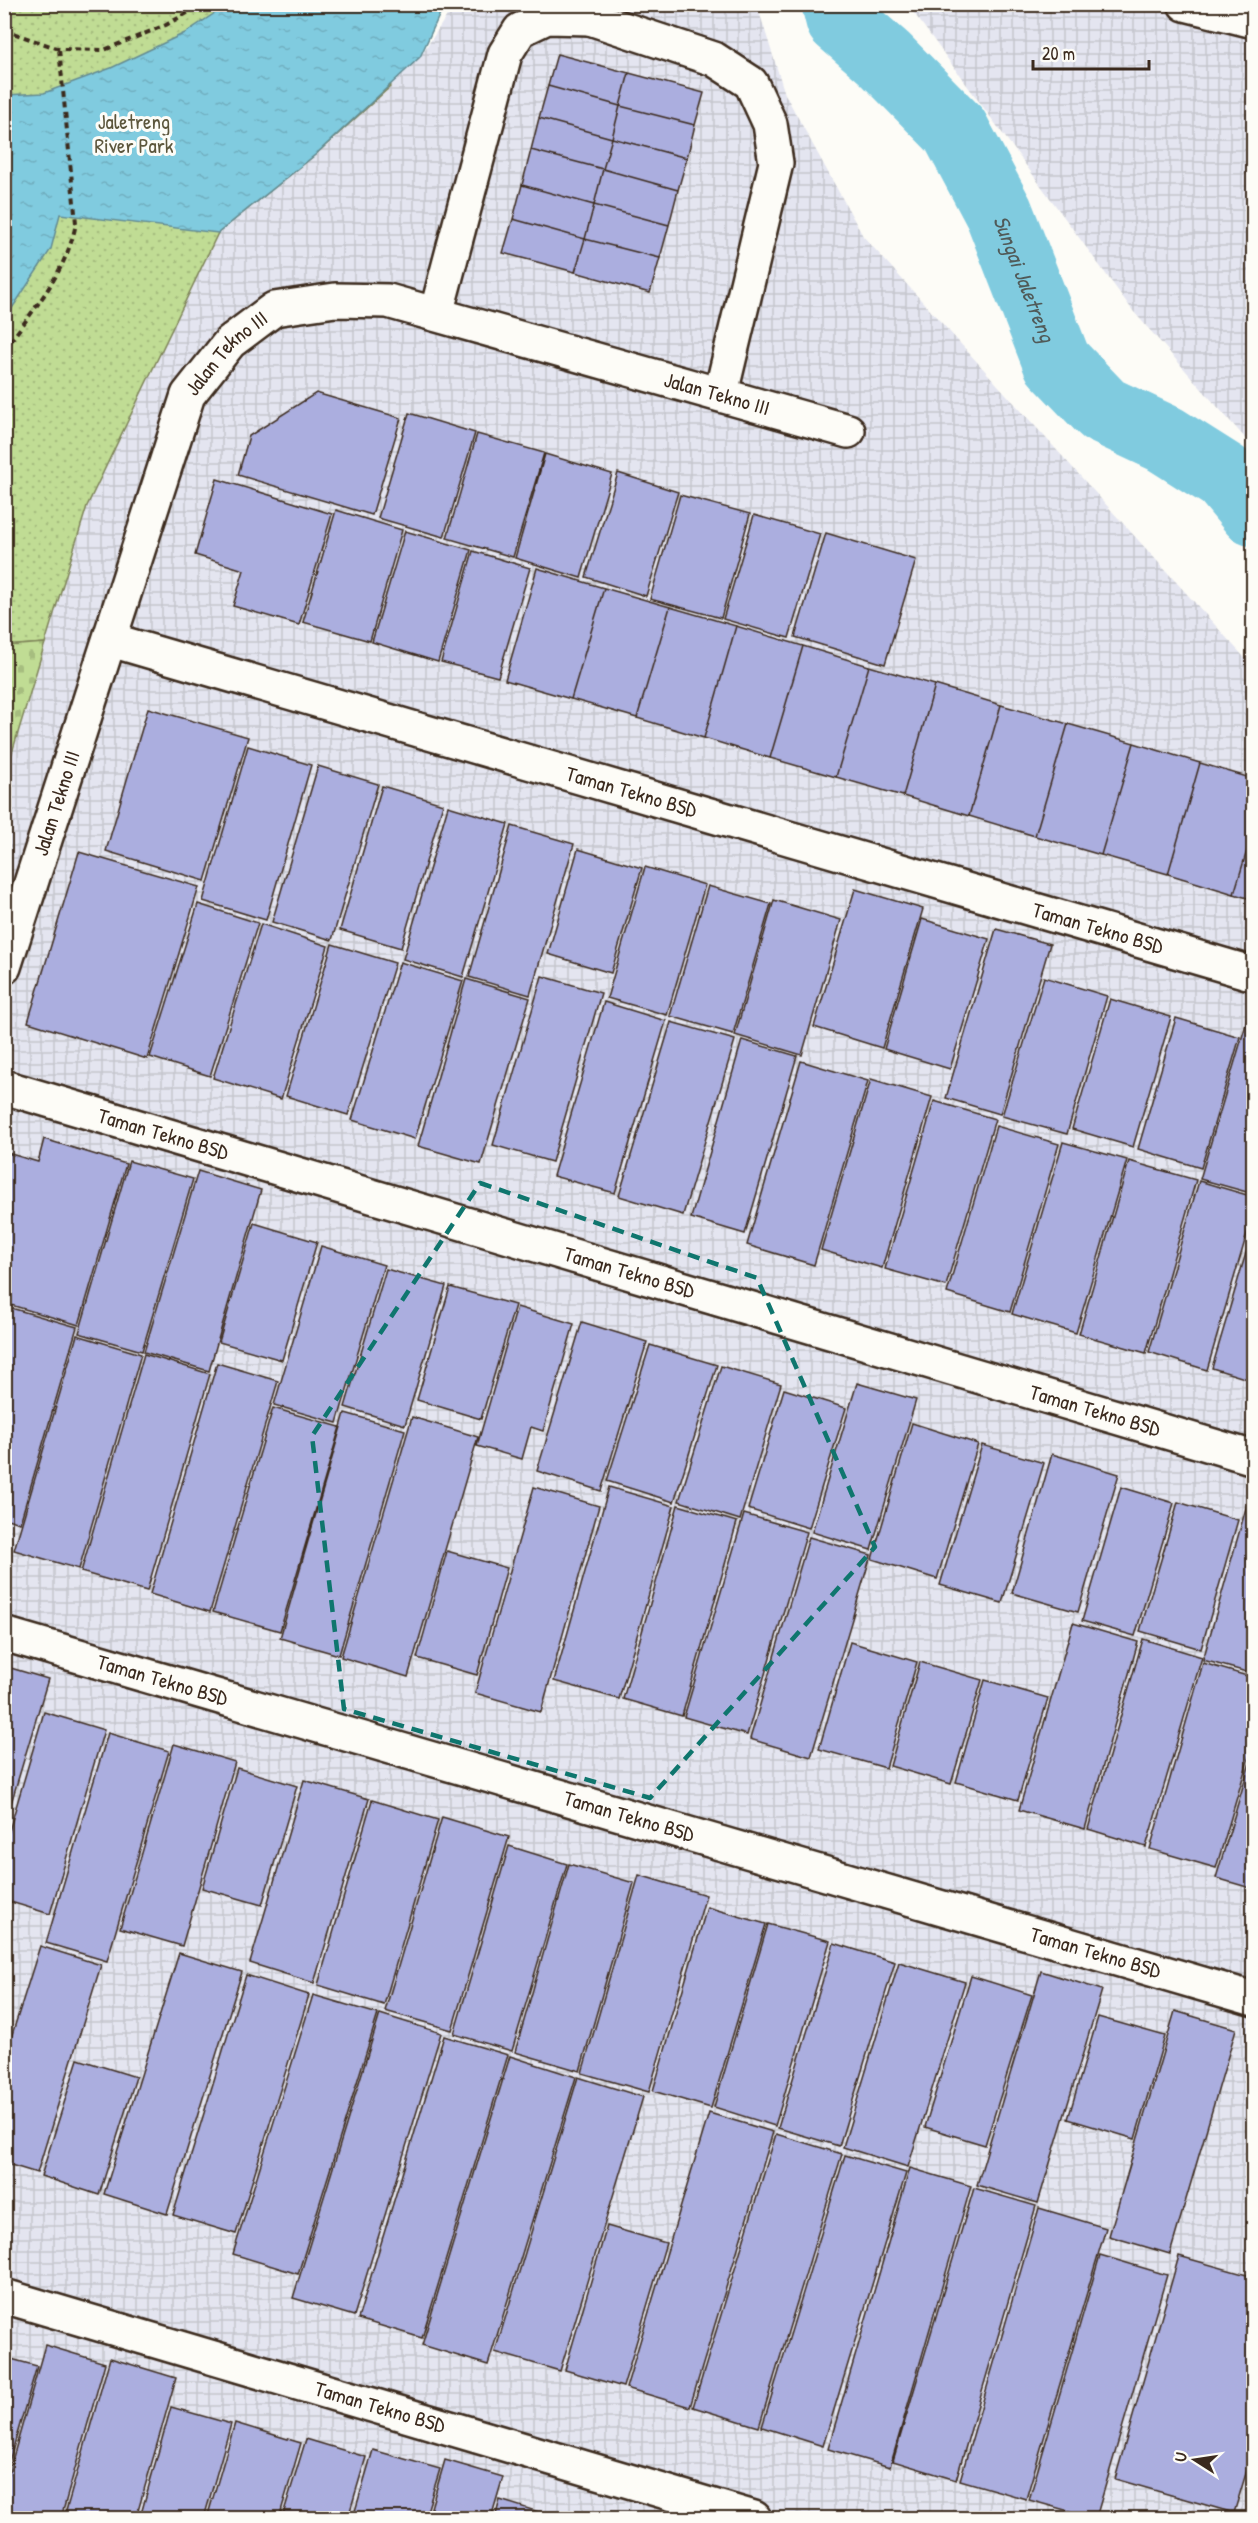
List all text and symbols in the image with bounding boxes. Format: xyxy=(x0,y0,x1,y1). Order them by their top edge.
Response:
scale bar xyxy=(1033,33,1148,71)
text: 20 m xyxy=(1042,41,1075,66)
park label: Jaletreng River Park xyxy=(94,107,174,160)
water label: Sungai Jaletreng xyxy=(986,211,1063,347)
street label: Jalan Tekno III xyxy=(178,304,273,402)
street label: Jalan Tekno III xyxy=(661,365,773,422)
street label: Jalan Tekno III xyxy=(26,747,87,859)
street label: Taman Tekno BSD xyxy=(563,759,700,824)
street label: Taman Tekno BSD xyxy=(1029,895,1167,961)
street label: Taman Tekno BSD xyxy=(94,1101,232,1167)
street label: Taman Tekno BSD xyxy=(560,1239,698,1305)
street label: Taman Tekno BSD xyxy=(1026,1377,1164,1443)
street label: Taman Tekno BSD xyxy=(94,1647,231,1713)
street label: Taman Tekno BSD xyxy=(560,1783,698,1849)
street label: Taman Tekno BSD xyxy=(1027,1919,1164,1985)
street label: Taman Tekno BSD xyxy=(311,2374,449,2440)
north arrow xyxy=(1165,2430,1225,2490)
text: U xyxy=(1169,2450,1192,2463)

